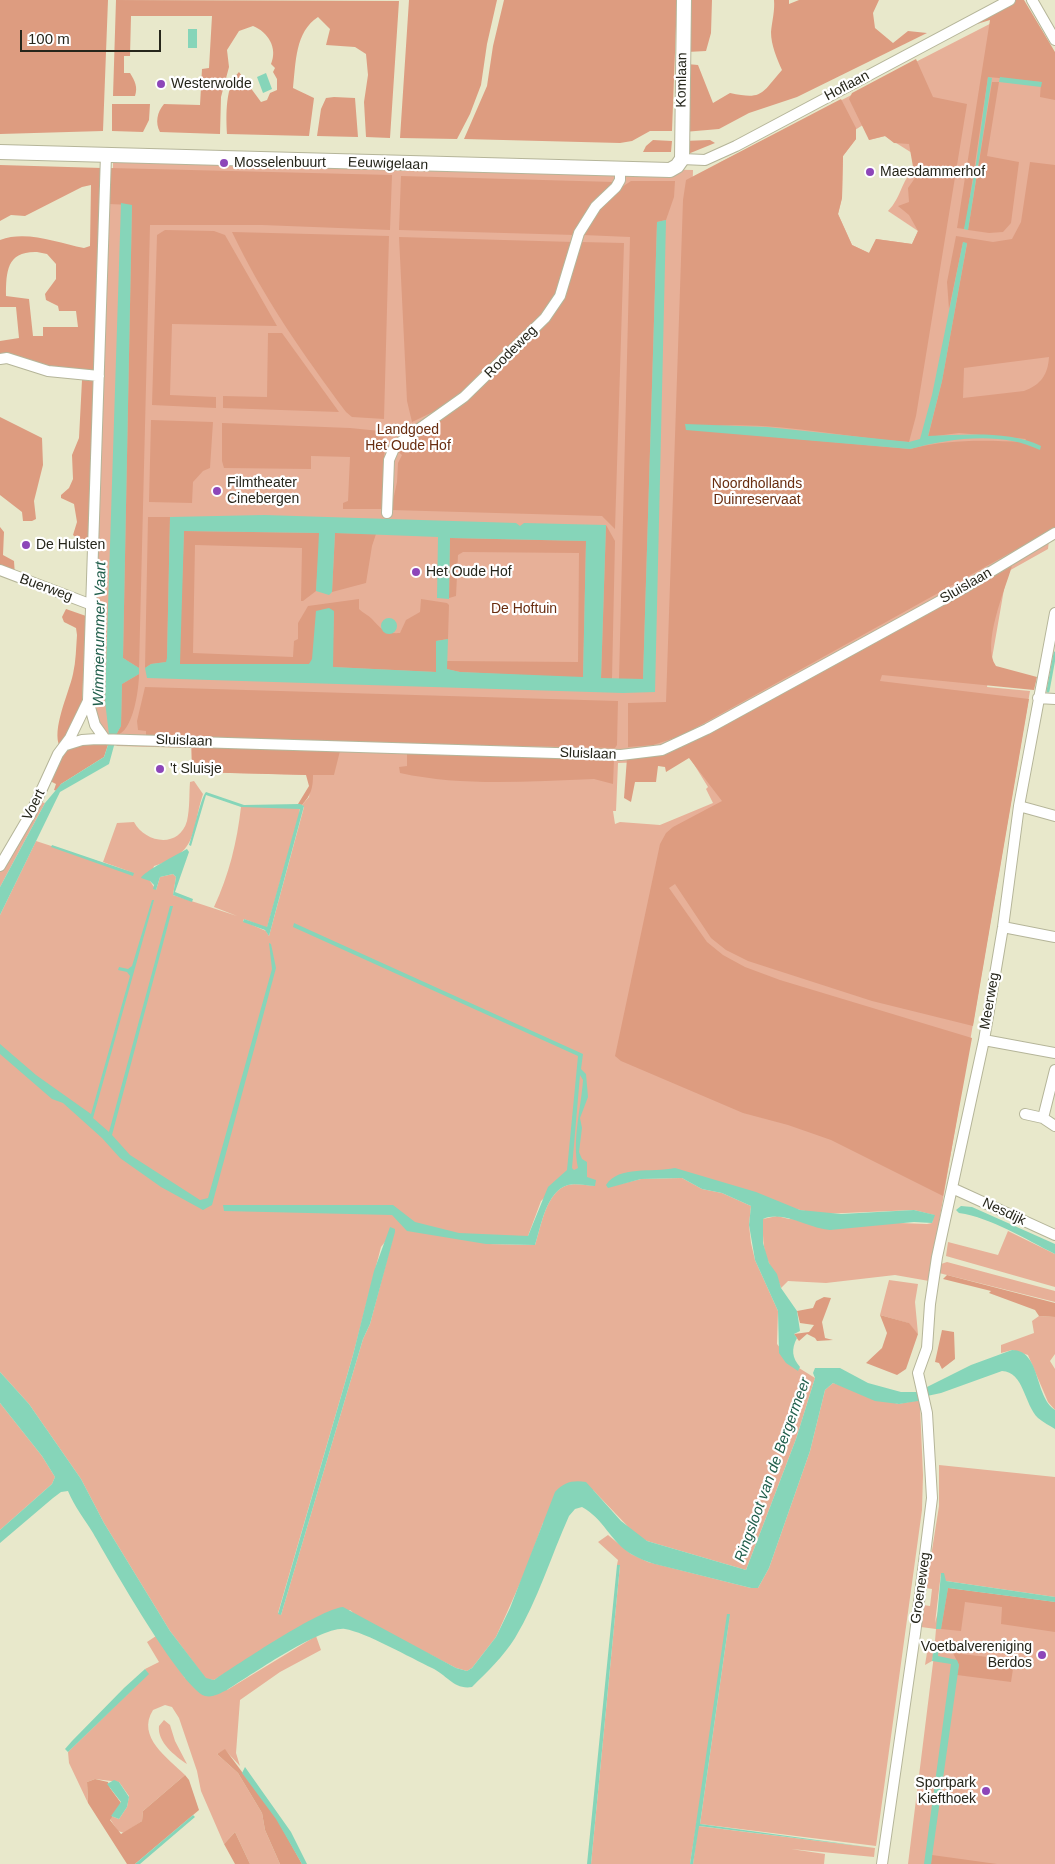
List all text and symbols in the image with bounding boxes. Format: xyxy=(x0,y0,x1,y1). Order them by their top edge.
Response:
scale bar xyxy=(22,20,164,52)
text: 100 m xyxy=(28,30,70,47)
street label: Komlaan xyxy=(673,52,691,108)
street label: Hoflaan xyxy=(822,67,872,105)
place label: Westerwolde xyxy=(171,76,252,92)
marker: Westerwolde xyxy=(155,78,167,90)
street label: Eeuwigelaan xyxy=(348,154,428,174)
place label: Mosselenbuurt xyxy=(234,155,326,171)
marker: Mosselenbuurt xyxy=(218,157,230,169)
place label: Maesdammerhof xyxy=(880,164,985,180)
marker: Maesdammerhof xyxy=(864,166,876,178)
street label: Roodeweg xyxy=(481,322,541,382)
park label: Landgoed Het Oude Hof xyxy=(365,422,451,454)
place label: Filmtheater Cinebergen xyxy=(227,475,299,508)
park label: Noordhollands Duinreservaat xyxy=(712,476,802,508)
marker: Filmtheater Cinebergen xyxy=(211,485,223,497)
place label: De Hulsten xyxy=(36,537,105,553)
marker: De Hulsten xyxy=(20,539,32,551)
water label: Wimmenummer Vaart xyxy=(90,561,110,707)
place label: Het Oude Hof xyxy=(426,564,512,580)
street label: Sluislaan xyxy=(937,565,995,607)
marker: Het Oude Hof xyxy=(410,566,422,578)
street label: Buerweg xyxy=(17,571,75,605)
park label: De Hoftuin xyxy=(491,601,557,617)
street label: Sluislaan xyxy=(155,732,213,750)
street label: Sluislaan xyxy=(559,745,617,763)
place label: 't Sluisje xyxy=(170,761,222,777)
marker: 't Sluisje xyxy=(154,763,166,775)
street label: Voert xyxy=(19,787,49,823)
street label: Meerweg xyxy=(977,971,1003,1031)
street label: Nesdijk xyxy=(980,1195,1028,1229)
water label: Ringsloot van de Bergermeer xyxy=(731,1375,815,1565)
street label: Groeneweg xyxy=(908,1551,934,1625)
place label: Voetbalvereniging Berdos xyxy=(921,1639,1032,1671)
marker: Voetbalvereniging Berdos xyxy=(1036,1649,1048,1661)
place label: Sportpark Kiefthoek xyxy=(915,1775,976,1808)
marker: Sportpark Kiefthoek xyxy=(980,1785,992,1797)

